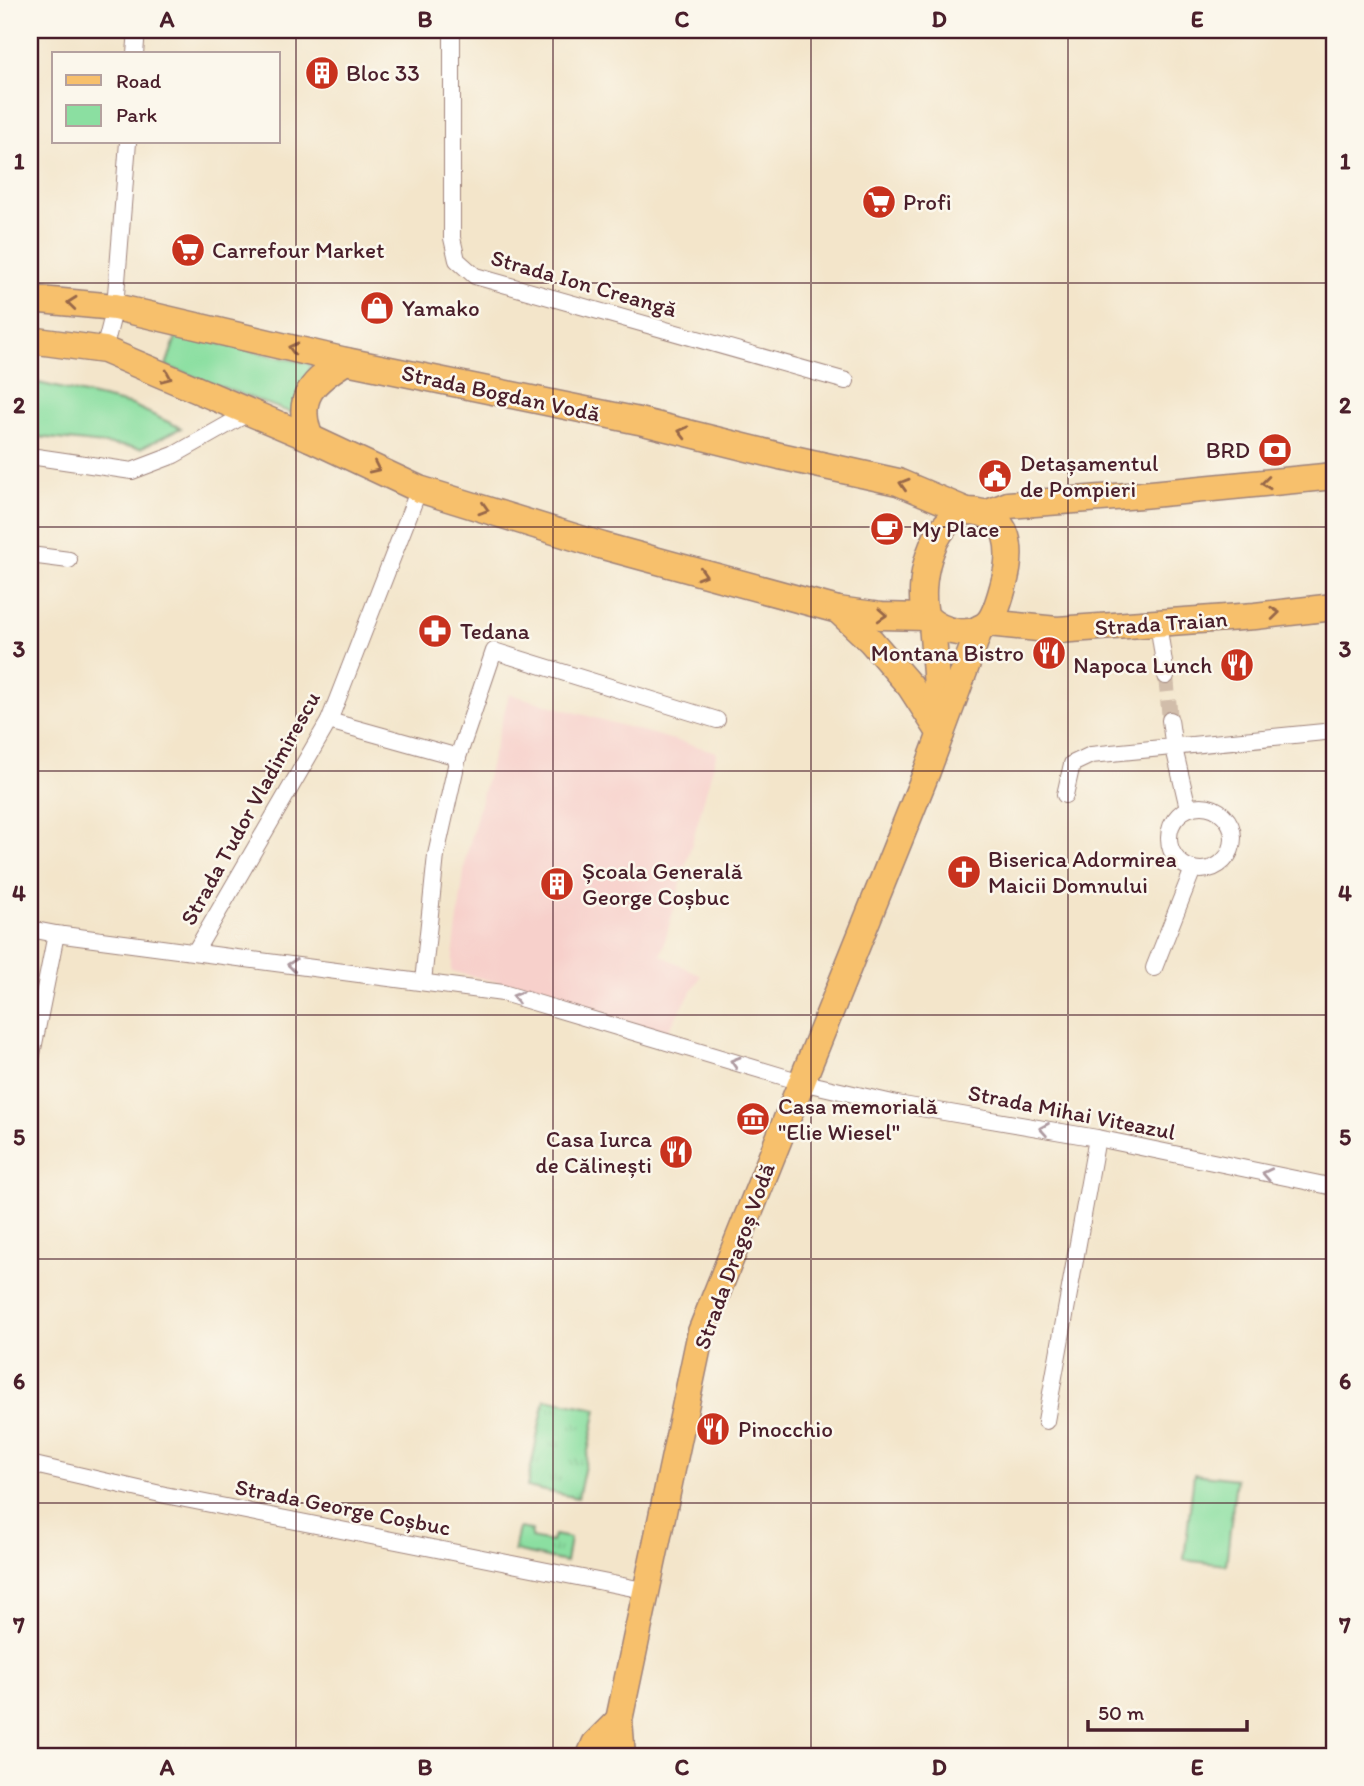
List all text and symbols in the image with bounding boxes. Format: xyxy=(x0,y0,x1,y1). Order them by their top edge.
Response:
text: A xyxy=(159,5,175,33)
text: B xyxy=(418,5,433,33)
text: C xyxy=(675,5,690,33)
text: D xyxy=(931,5,947,33)
text: E xyxy=(1191,5,1204,33)
legend xyxy=(52,52,280,144)
building icon: Bloc 33 xyxy=(303,54,341,92)
place label: Bloc 33 xyxy=(346,59,420,87)
text: Road xyxy=(116,68,162,93)
text: Park xyxy=(116,102,158,127)
text: 1 xyxy=(14,147,25,175)
text: 1 xyxy=(1340,147,1351,175)
supermarket icon: Profi xyxy=(860,183,898,221)
place label: Profi xyxy=(903,188,952,216)
supermarket icon: Carrefour Market xyxy=(169,231,207,269)
place label: Carrefour Market xyxy=(212,236,385,264)
street label: Strada Ion Creangă xyxy=(488,243,680,323)
shop icon: Yamako xyxy=(358,289,396,327)
place label: Yamako xyxy=(402,294,480,322)
one-way arrow xyxy=(66,296,77,311)
one-way arrow xyxy=(287,342,299,356)
street label: Strada Bogdan Vodă xyxy=(399,358,603,428)
one-way arrow xyxy=(160,369,172,383)
text: 2 xyxy=(13,391,26,419)
text: 2 xyxy=(1339,391,1352,419)
one-way arrow xyxy=(677,426,689,440)
bank icon: BRD xyxy=(1256,431,1294,469)
place label: BRD xyxy=(1206,436,1250,464)
place label: Detașamentul de Pompieri xyxy=(1020,449,1159,503)
public building icon: Detașamentul de Pompieri xyxy=(976,457,1014,495)
one-way arrow xyxy=(368,460,380,474)
one-way arrow xyxy=(1261,475,1272,490)
one-way arrow xyxy=(899,477,911,492)
one-way arrow xyxy=(477,500,489,515)
cafe icon: My Place xyxy=(868,510,906,548)
place label: My Place xyxy=(912,515,999,543)
one-way arrow xyxy=(695,566,707,580)
street label: Strada Traian xyxy=(1094,604,1228,642)
one-way arrow xyxy=(1270,606,1281,621)
one-way arrow xyxy=(877,607,888,622)
pharmacy icon: Tedana xyxy=(416,612,454,650)
place label: Tedana xyxy=(460,617,530,645)
restaurant icon: Montana Bistro xyxy=(1030,634,1068,672)
text: 3 xyxy=(13,635,26,663)
text: 3 xyxy=(1339,635,1352,663)
place label: Montana Bistro xyxy=(871,639,1024,667)
restaurant icon: Napoca Lunch xyxy=(1218,646,1256,684)
place label: Napoca Lunch xyxy=(1073,651,1212,679)
street label: Strada Tudor Vladimirescu xyxy=(174,686,326,930)
place label: Biserica Adormirea Maicii Domnului xyxy=(988,845,1177,899)
church icon: Biserica Adormirea Maicii Domnului xyxy=(945,853,983,891)
place label: Școala Generală George Coșbuc xyxy=(582,857,743,911)
building icon: Școala Generală George Coșbuc xyxy=(538,865,576,903)
text: 4 xyxy=(12,879,26,907)
text: 4 xyxy=(1338,879,1352,907)
one-way arrow xyxy=(286,958,298,973)
one-way arrow xyxy=(512,990,524,1005)
one-way arrow xyxy=(729,1056,741,1071)
street label: Strada Mihai Viteazul xyxy=(966,1078,1179,1146)
place label: Casa memorială "Elie Wiesel" xyxy=(778,1092,938,1146)
museum icon: Casa memorială "Elie Wiesel" xyxy=(734,1100,772,1138)
one-way arrow xyxy=(1038,1122,1050,1137)
text: 5 xyxy=(13,1123,25,1151)
text: 5 xyxy=(1339,1123,1351,1151)
place label: Casa Iurca de Călinești xyxy=(535,1125,652,1179)
restaurant icon: Casa Iurca de Călinești xyxy=(657,1133,695,1171)
street label: Strada Dragoș Vodă xyxy=(687,1159,781,1353)
one-way arrow xyxy=(1261,1168,1273,1183)
text: 6 xyxy=(13,1367,25,1395)
text: 6 xyxy=(1339,1367,1351,1395)
restaurant icon: Pinocchio xyxy=(694,1410,732,1448)
place label: Pinocchio xyxy=(738,1415,833,1443)
street label: Strada George Coșbuc xyxy=(233,1472,453,1542)
text: 7 xyxy=(12,1611,25,1639)
text: 7 xyxy=(1338,1611,1351,1639)
scale bar xyxy=(1088,1688,1247,1732)
text: 50 m xyxy=(1098,1700,1145,1725)
text: A xyxy=(159,1753,175,1781)
text: B xyxy=(418,1753,433,1781)
text: C xyxy=(675,1753,690,1781)
text: D xyxy=(931,1753,947,1781)
text: E xyxy=(1191,1753,1204,1781)

